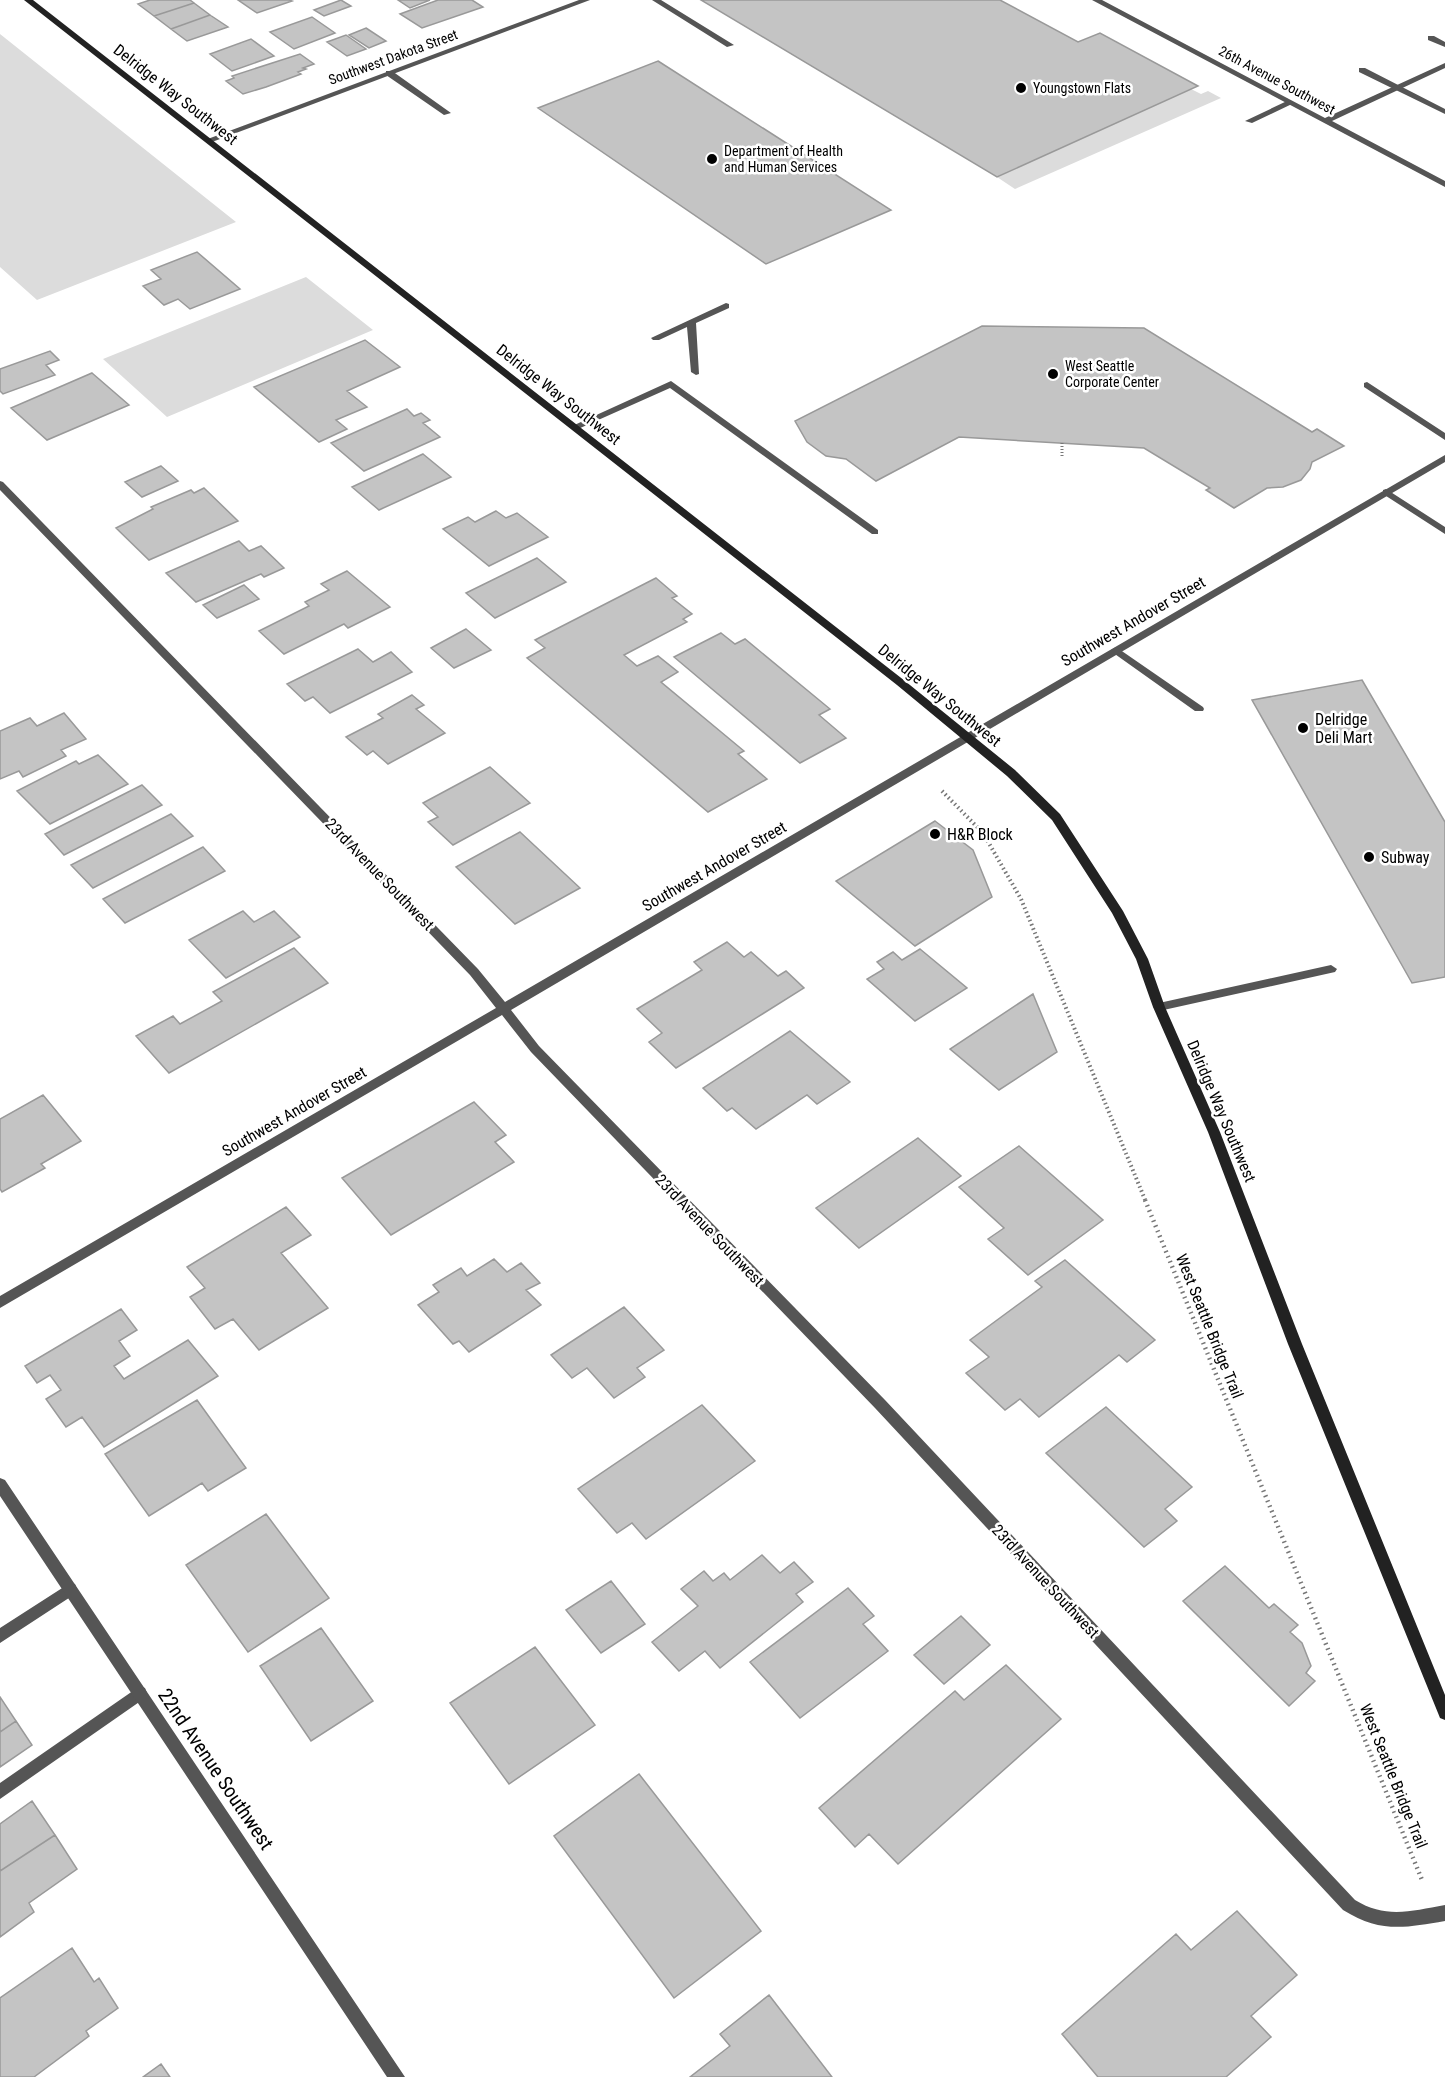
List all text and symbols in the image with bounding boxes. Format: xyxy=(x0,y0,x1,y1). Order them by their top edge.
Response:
street label: Southwest Dakota Street xyxy=(326,26,460,88)
street label: Delridge Way Southwest xyxy=(110,40,242,149)
street label: 26th Avenue Southwest xyxy=(1216,43,1338,117)
place label: Youngstown Flats xyxy=(1033,80,1131,96)
marker: Youngstown Flats xyxy=(1014,81,1028,95)
place label: Department of Health and Human Services xyxy=(724,143,843,175)
marker: Department of Health and Human Services xyxy=(705,152,719,166)
street label: Delridge Way Southwest xyxy=(493,340,625,449)
place label: West Seattle Corporate Center xyxy=(1065,358,1159,390)
marker: West Seattle Corporate Center xyxy=(1046,367,1060,381)
street label: Southwest Andover Street xyxy=(1058,572,1209,670)
street label: Delridge Way Southwest xyxy=(875,640,1005,751)
place label: Delridge Deli Mart xyxy=(1315,710,1373,747)
marker: Delridge Deli Mart xyxy=(1296,721,1310,735)
street label: 23rd Avenue Southwest xyxy=(321,814,438,934)
street label: Southwest Andover Street xyxy=(639,817,790,915)
place label: H&R Block xyxy=(947,825,1014,844)
marker: H&R Block xyxy=(928,827,942,841)
place label: Subway xyxy=(1381,848,1430,867)
marker: Subway xyxy=(1362,850,1376,864)
street label: Delridge Way Southwest xyxy=(1183,1037,1260,1185)
street label: Southwest Andover Street xyxy=(219,1062,370,1160)
street label: 23rd Avenue Southwest xyxy=(651,1170,768,1290)
street label: West Seattle Bridge Trail xyxy=(1172,1251,1247,1401)
street label: 23rd Avenue Southwest xyxy=(988,1521,1103,1642)
street label: 22nd Avenue Southwest xyxy=(153,1684,279,1854)
street label: West Seattle Bridge Trail xyxy=(1356,1701,1431,1851)

